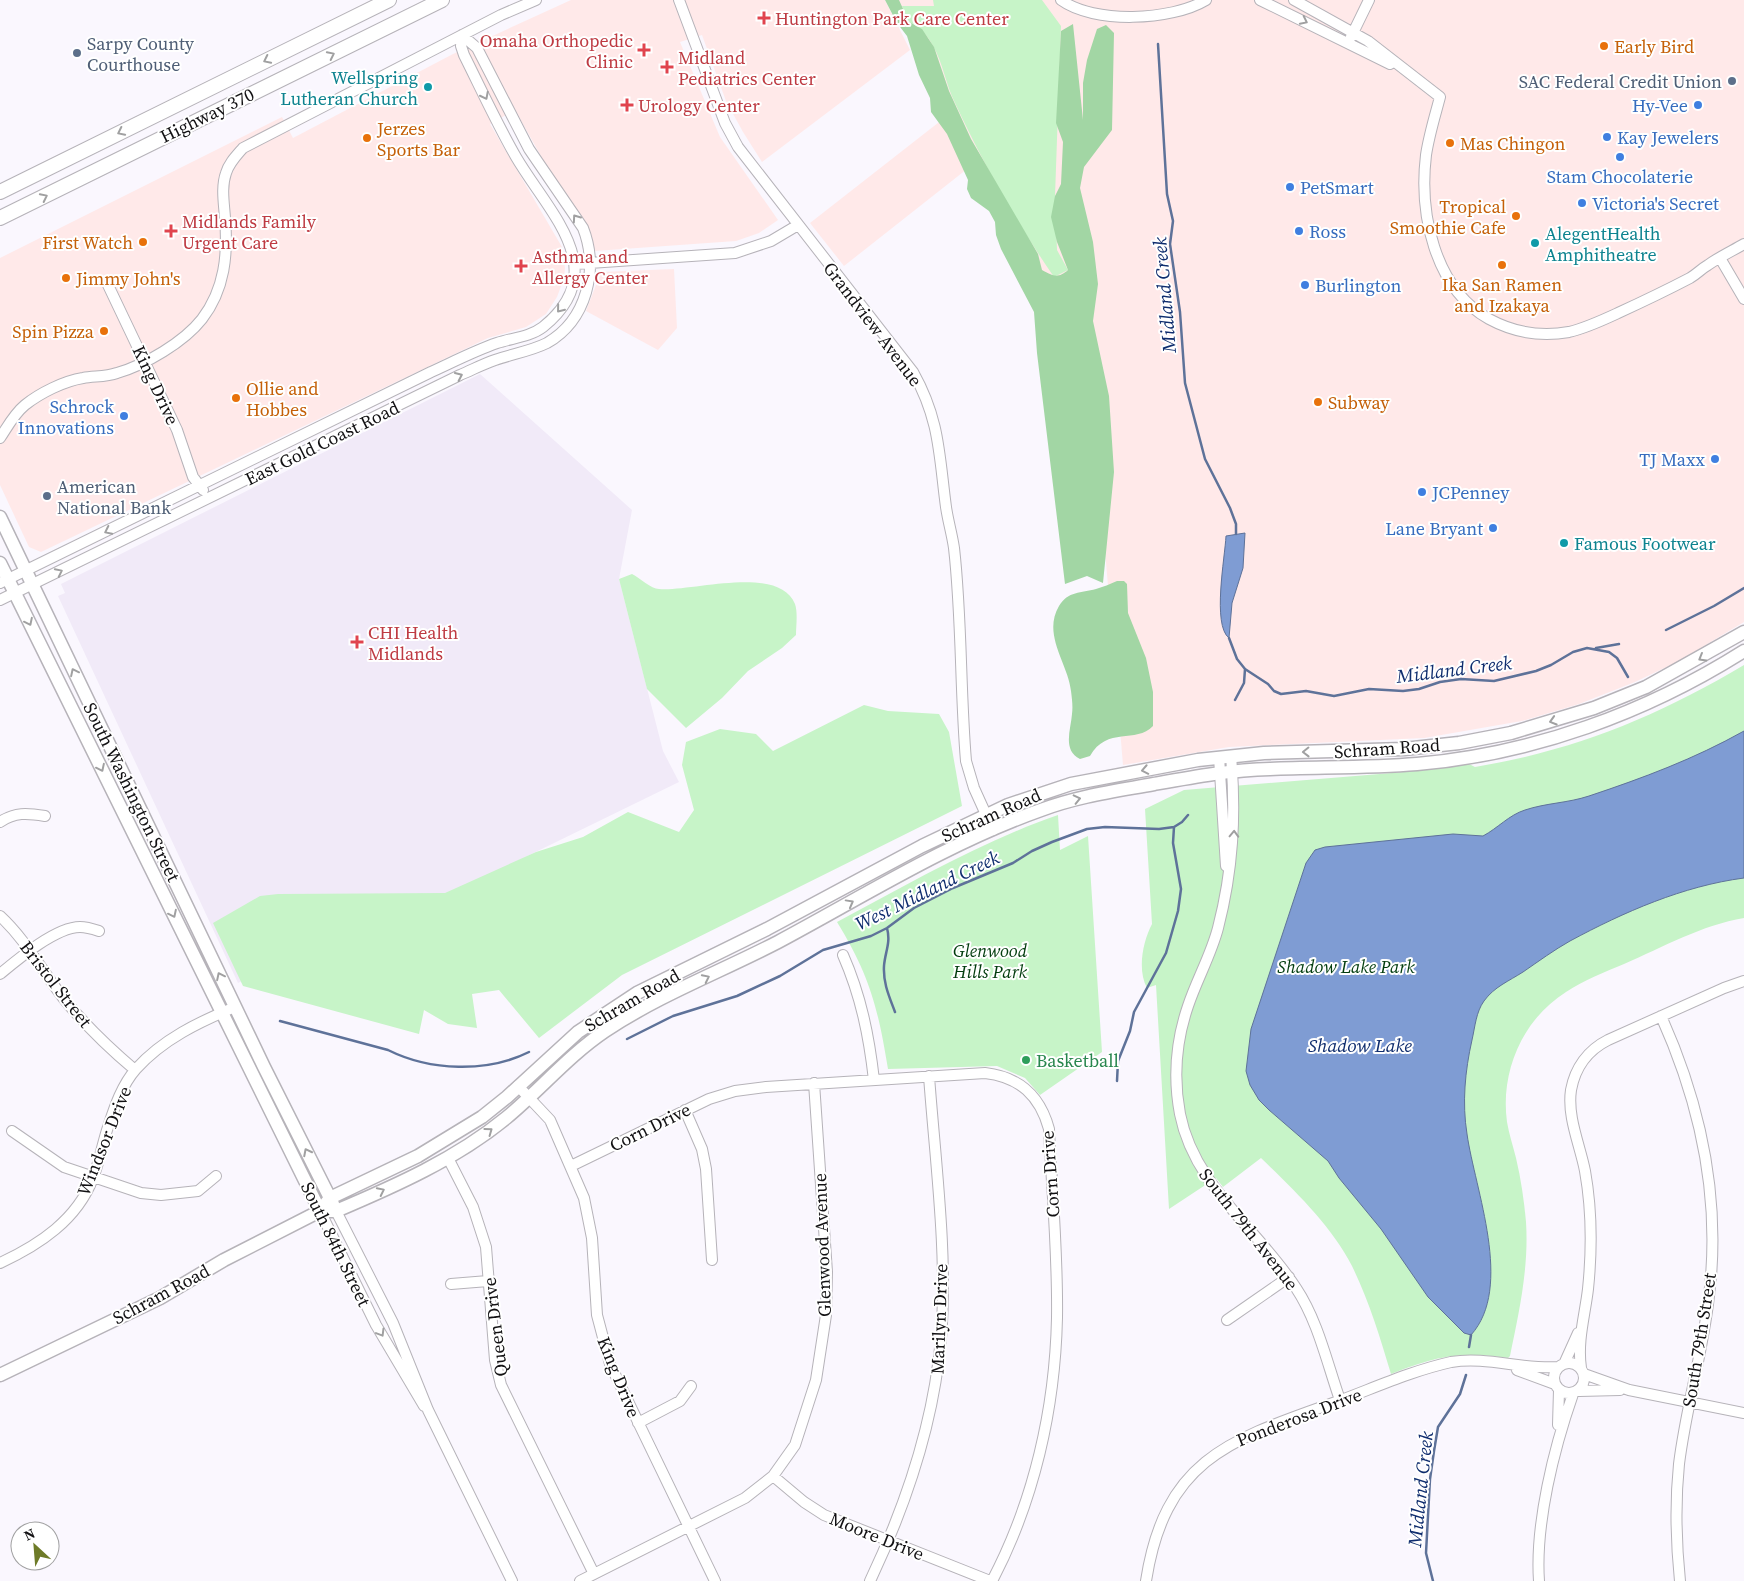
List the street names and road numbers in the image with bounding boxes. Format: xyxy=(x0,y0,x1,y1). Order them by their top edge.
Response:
street label: Highway 370 xyxy=(156,81,258,149)
street label: Grandview Avenue xyxy=(818,256,928,392)
street label: King Drive xyxy=(127,341,185,429)
street label: East Gold Coast Road xyxy=(241,395,403,491)
street label: South Washington Street xyxy=(78,698,186,886)
street label: Schram Road xyxy=(1333,732,1441,764)
street label: Schram Road xyxy=(937,782,1045,848)
street label: Bristol Street xyxy=(14,935,98,1033)
street label: Schram Road xyxy=(580,963,684,1037)
street label: Windsor Drive xyxy=(71,1082,137,1200)
street label: Corn Drive xyxy=(605,1097,695,1157)
street label: Corn Drive xyxy=(1034,1130,1066,1218)
street label: South 79th Avenue xyxy=(1194,1163,1304,1295)
street label: Glenwood Avenue xyxy=(807,1173,837,1317)
street label: South 84th Street xyxy=(295,1178,377,1311)
street label: Schram Road xyxy=(108,1258,214,1330)
street label: Marilyn Drive xyxy=(925,1263,953,1375)
street label: South 79th Street xyxy=(1676,1271,1722,1409)
street label: Queen Drive xyxy=(477,1276,513,1378)
street label: King Drive xyxy=(591,1333,647,1421)
street label: Ponderosa Drive xyxy=(1233,1382,1365,1452)
street label: Moore Drive xyxy=(826,1506,928,1566)

